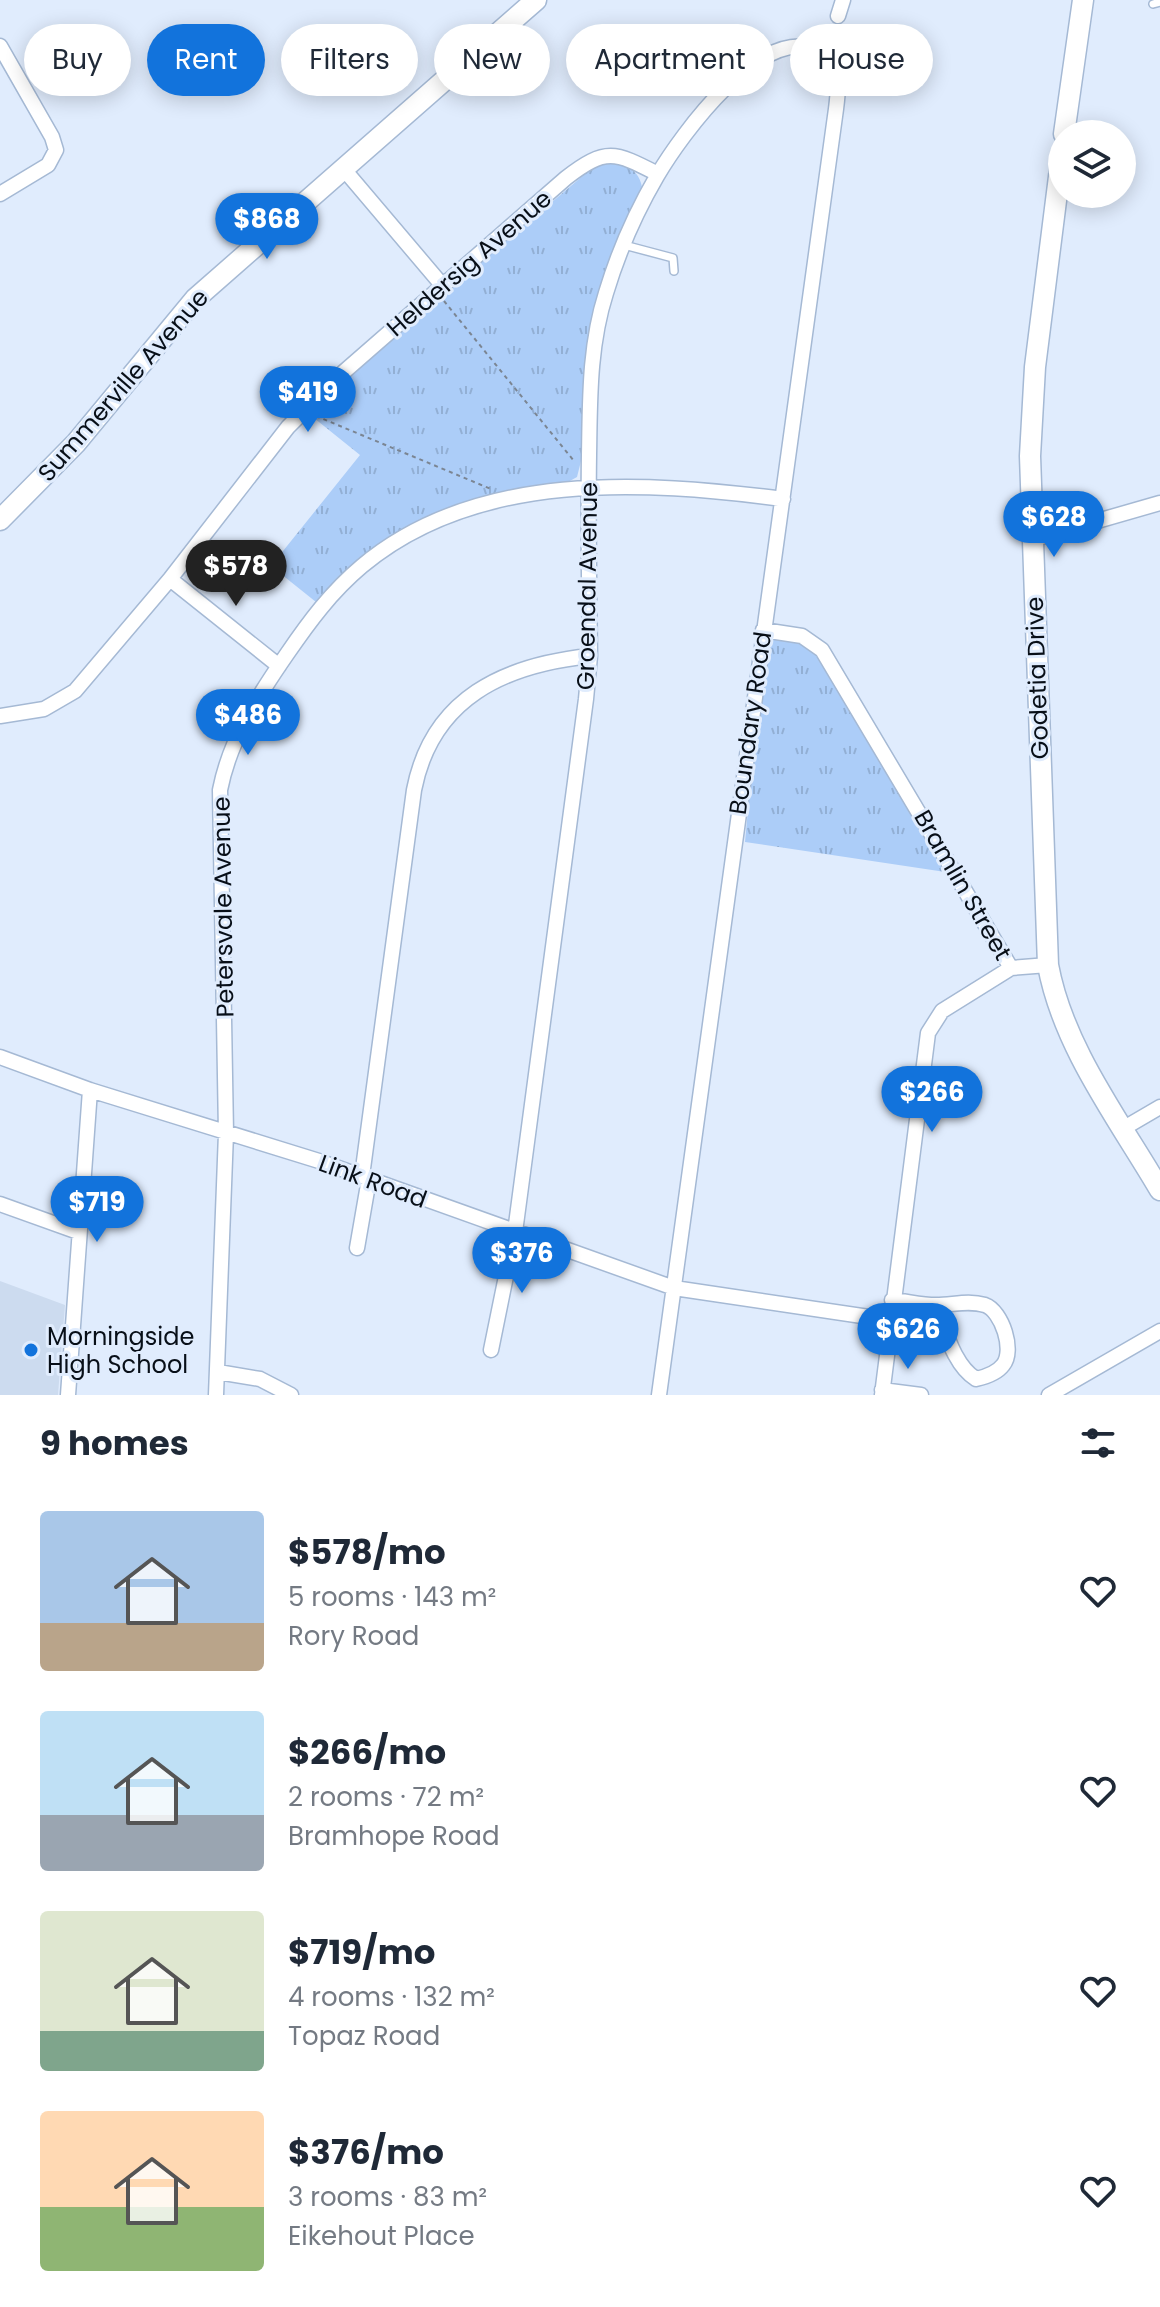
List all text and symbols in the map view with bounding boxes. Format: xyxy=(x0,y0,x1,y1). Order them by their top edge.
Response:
chip: Buy xyxy=(24,24,131,96)
chip: Rent xyxy=(147,24,265,96)
chip: Filters xyxy=(281,24,418,96)
chip: New xyxy=(434,24,550,96)
chip: Apartment xyxy=(566,24,774,96)
chip: House xyxy=(790,24,933,96)
map controls xyxy=(1048,120,1136,208)
button: layers xyxy=(1048,120,1136,208)
street label: Heldersig Avenue xyxy=(379,182,559,344)
pin: $868 xyxy=(220,193,314,261)
text: $868 xyxy=(233,201,301,237)
street label: Summerville Avenue xyxy=(30,282,216,488)
pin: $419 xyxy=(261,366,355,434)
text: $419 xyxy=(278,374,338,410)
street label: Groendal Avenue xyxy=(569,482,605,690)
pin: $628 xyxy=(1007,491,1101,559)
text: $628 xyxy=(1021,499,1087,535)
pin: $578 xyxy=(189,540,283,608)
text: $578 xyxy=(204,548,268,584)
street label: Godetia Drive xyxy=(1018,596,1056,760)
street label: Boundary Road xyxy=(721,629,779,817)
pin: $486 xyxy=(201,689,295,757)
text: $486 xyxy=(214,697,282,733)
street label: Petersvale Avenue xyxy=(205,796,241,1018)
street label: Bramlin Street xyxy=(907,804,1019,966)
pin: $266 xyxy=(885,1066,979,1134)
text: $266 xyxy=(899,1074,965,1110)
street label: Link Road xyxy=(314,1146,432,1216)
pin: $719 xyxy=(50,1176,144,1244)
text: $719 xyxy=(69,1184,125,1220)
pin: $376 xyxy=(475,1227,569,1295)
text: $376 xyxy=(490,1235,554,1271)
pin: $626 xyxy=(861,1303,955,1371)
text: $626 xyxy=(875,1311,941,1347)
place label: Morningside High School xyxy=(47,1320,194,1381)
marker: Morningside High School xyxy=(22,1341,40,1359)
text: 9 homes xyxy=(40,1419,189,1467)
icon: filters xyxy=(1076,1421,1120,1465)
text: $578/mo xyxy=(288,1528,446,1576)
icon: home xyxy=(104,1543,200,1639)
icon: heart xyxy=(1076,1569,1120,1613)
text: 5 rooms · 143 m² xyxy=(288,1579,496,1615)
text: Rory Road xyxy=(288,1618,419,1654)
text: $266/mo xyxy=(288,1728,446,1776)
icon: home xyxy=(104,1743,200,1839)
icon: heart xyxy=(1076,1769,1120,1813)
text: 2 rooms · 72 m² xyxy=(288,1779,484,1815)
text: Bramhope Road xyxy=(288,1818,500,1854)
text: $719/mo xyxy=(288,1928,435,1976)
icon: home xyxy=(104,1943,200,2039)
icon: heart xyxy=(1076,1969,1120,2013)
text: 4 rooms · 132 m² xyxy=(288,1979,495,2015)
text: Topaz Road xyxy=(288,2018,440,2054)
text: $376/mo xyxy=(288,2128,444,2176)
icon: home xyxy=(104,2143,200,2239)
icon: heart xyxy=(1076,2169,1120,2213)
text: 3 rooms · 83 m² xyxy=(288,2179,487,2215)
text: Eikehout Place xyxy=(288,2218,475,2254)

